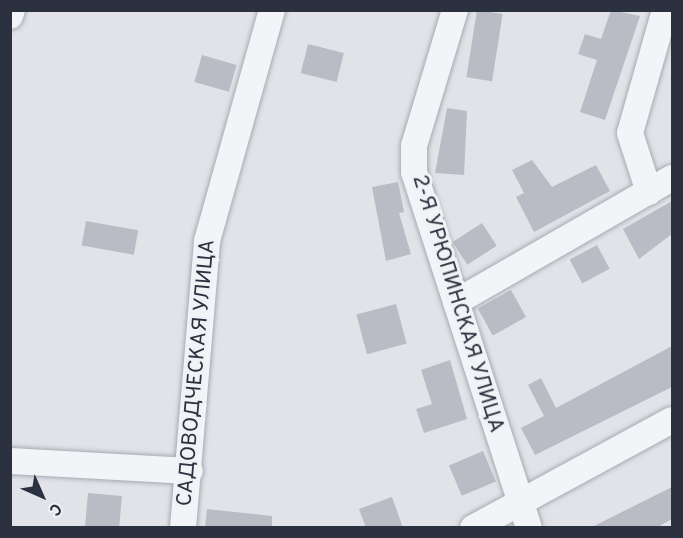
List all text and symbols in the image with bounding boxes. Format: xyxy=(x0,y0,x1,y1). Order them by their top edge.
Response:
street label: 2-Я УРЮПИНСКАЯ УЛИЦА xyxy=(406,172,508,436)
street label: САДОВОДЧЕСКАЯ УЛИЦА xyxy=(173,239,221,507)
north arrow xyxy=(12,466,72,526)
text: С xyxy=(44,498,65,519)

